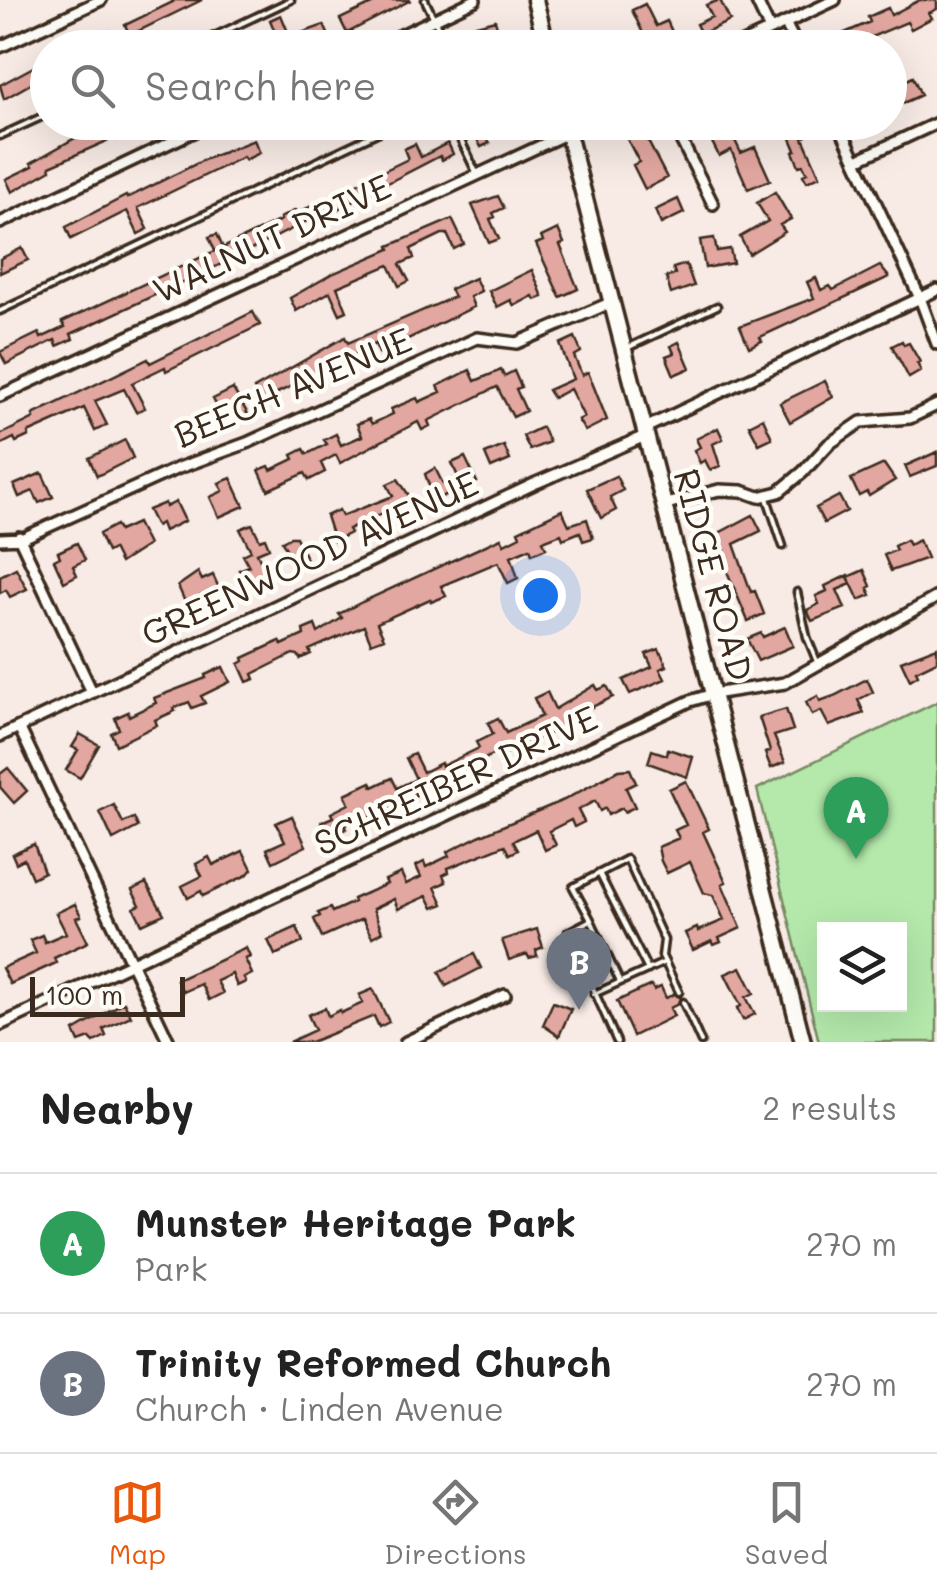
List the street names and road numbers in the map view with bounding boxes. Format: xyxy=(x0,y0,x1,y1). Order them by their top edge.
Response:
street label: WALNUT DRIVE xyxy=(145,162,398,312)
street label: BEECH AVENUE xyxy=(166,315,418,457)
street label: GREENWOOD AVENUE xyxy=(133,459,485,655)
street label: RIDGE ROAD xyxy=(665,464,765,685)
street label: SCHREIBER DRIVE xyxy=(306,693,604,865)

